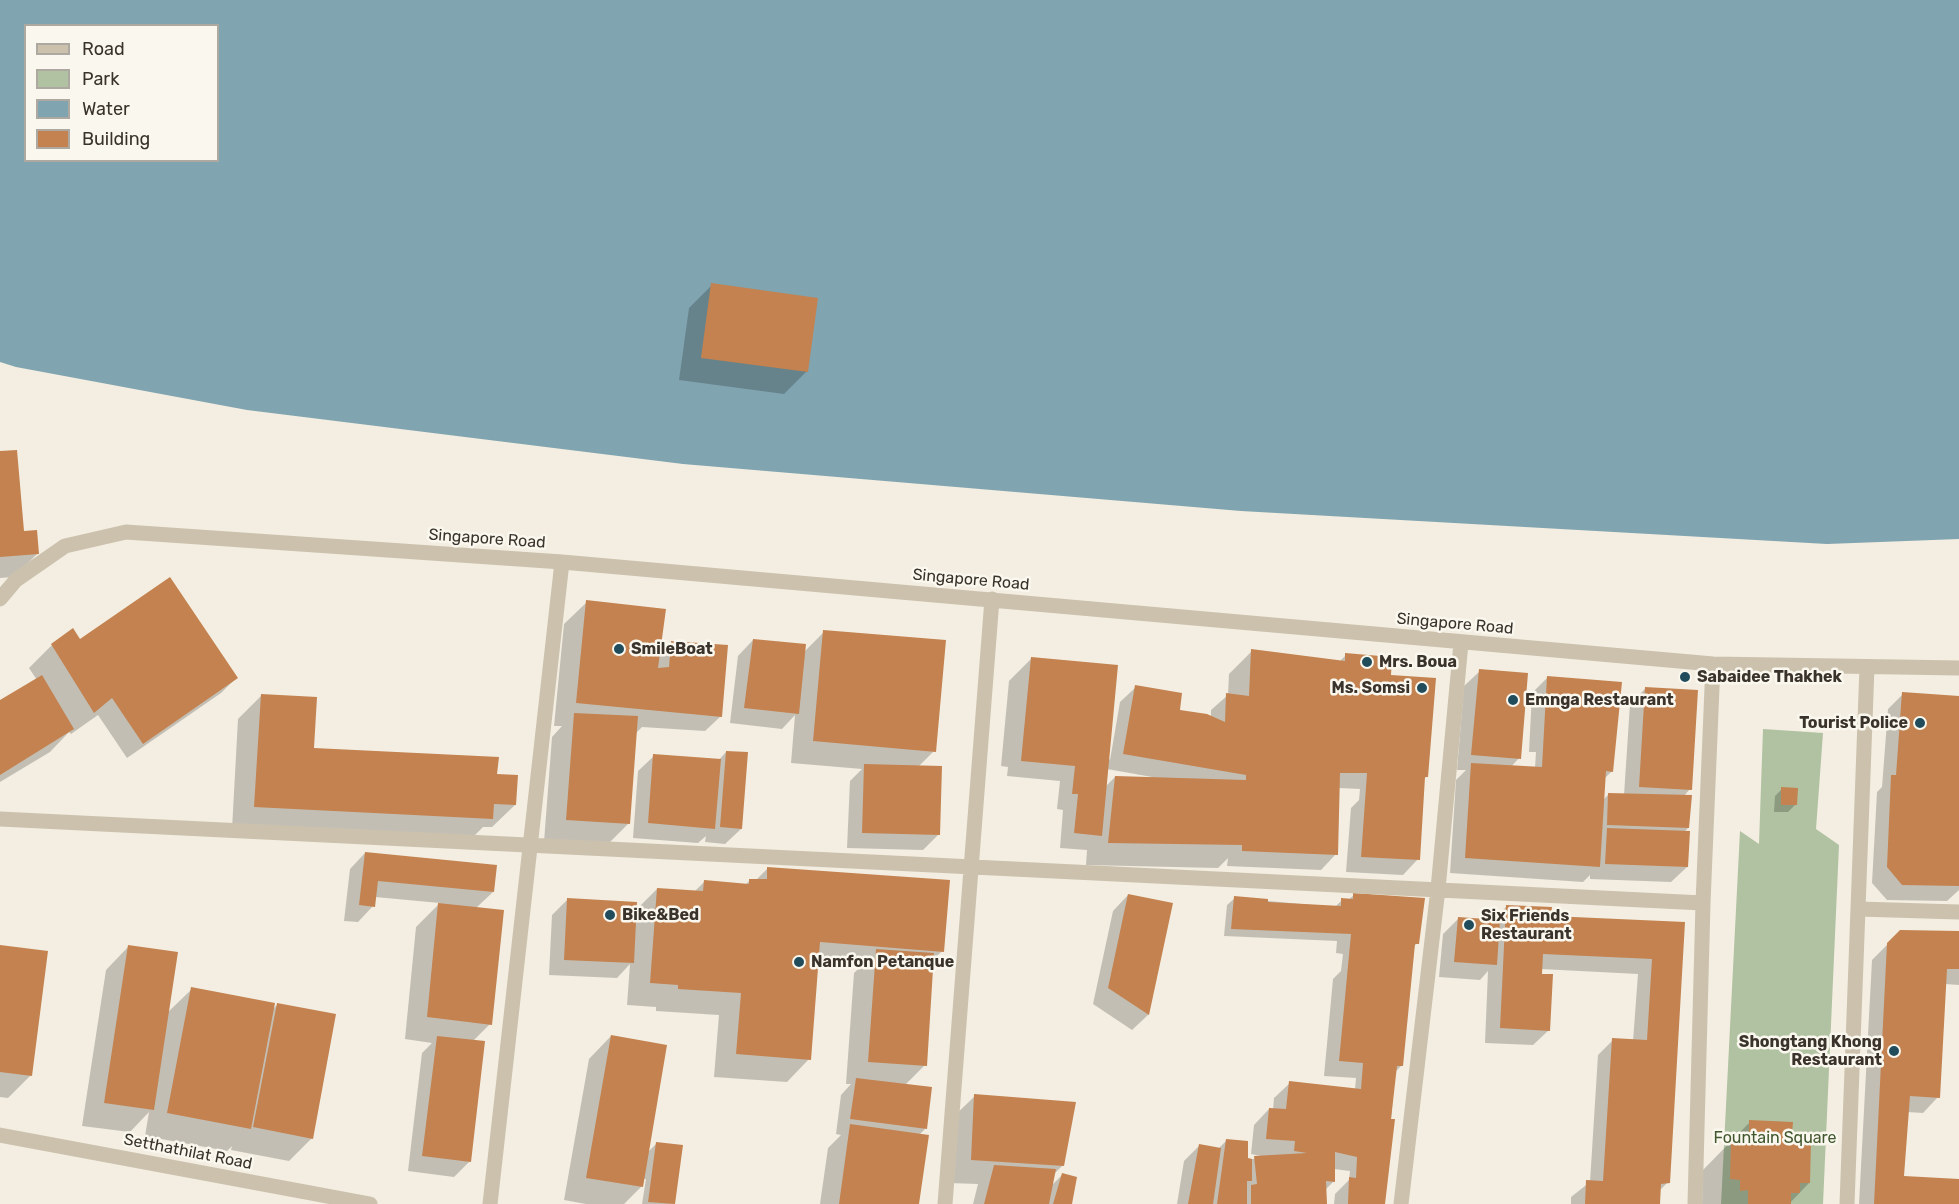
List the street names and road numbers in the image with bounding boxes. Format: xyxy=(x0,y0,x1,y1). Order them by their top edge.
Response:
street label: Singapore Road xyxy=(428,525,546,553)
street label: Singapore Road xyxy=(912,565,1030,595)
street label: Singapore Road xyxy=(1396,609,1514,639)
street label: Setthathilat Road xyxy=(122,1130,254,1174)

